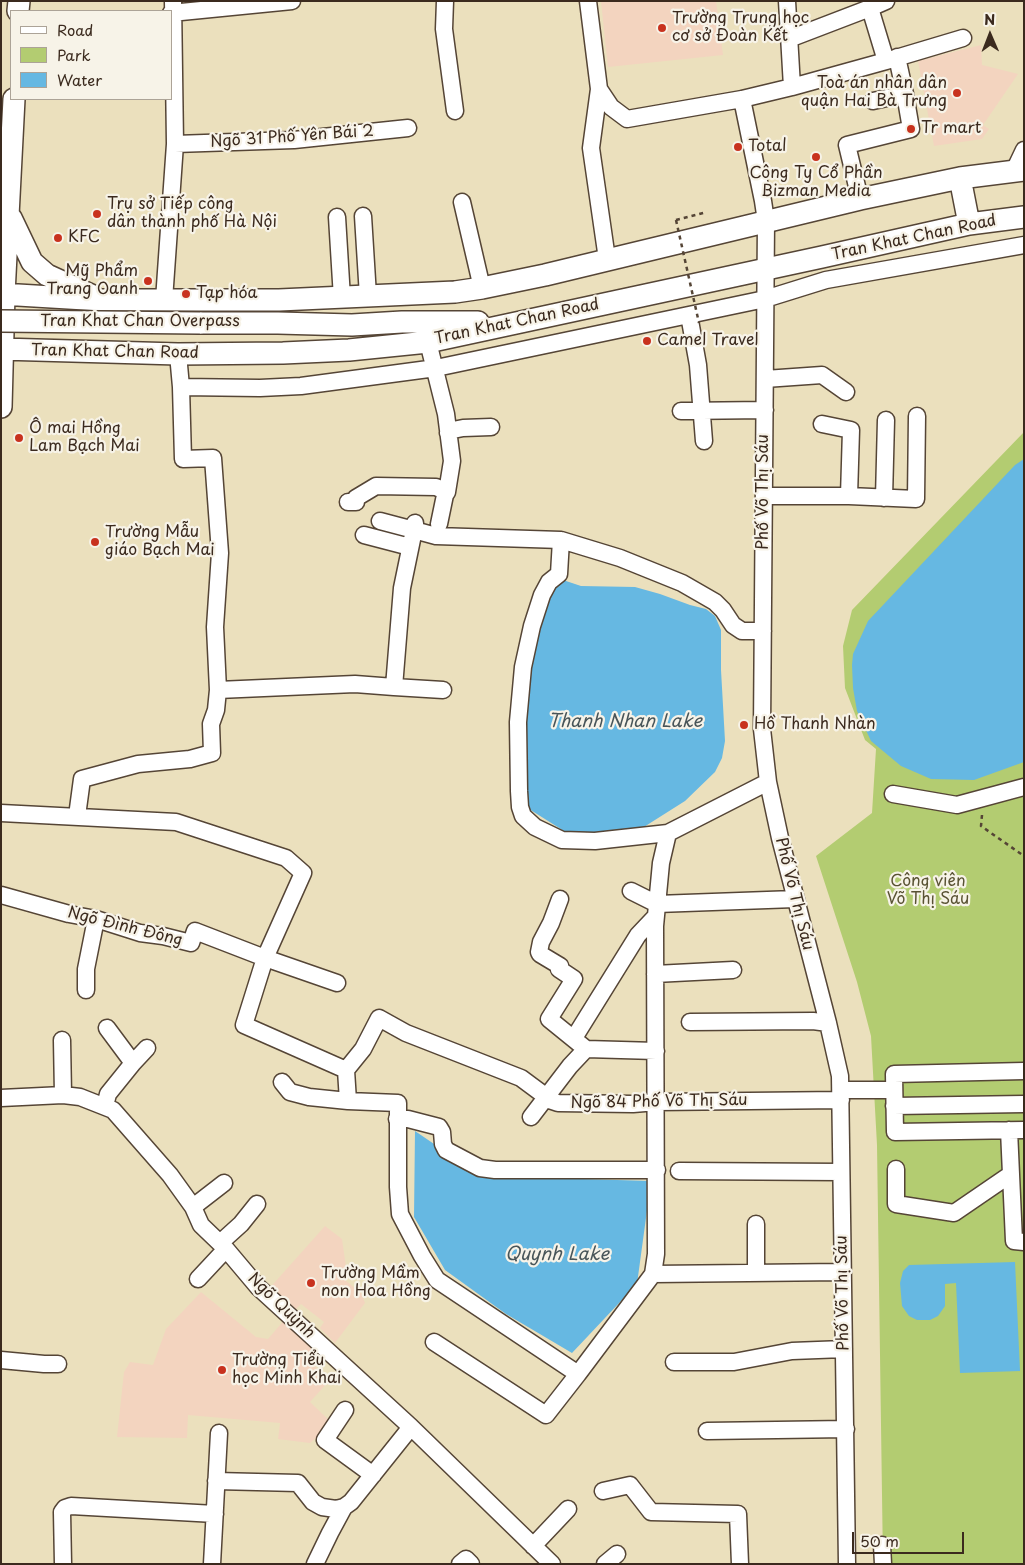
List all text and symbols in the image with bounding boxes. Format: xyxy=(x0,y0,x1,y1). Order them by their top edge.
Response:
place label: Trường Trung học cơ sở Đoàn Kết xyxy=(672,9,809,47)
text: N xyxy=(984,9,995,30)
legend xyxy=(10,10,172,100)
north arrow xyxy=(965,10,1015,60)
text: Road xyxy=(57,18,93,41)
marker: Trường Trung học cơ sở Đoàn Kết xyxy=(656,22,668,34)
text: Park xyxy=(57,43,91,66)
text: Water xyxy=(57,68,102,91)
place label: Toà án nhân dân quận Hai Bà Trưng xyxy=(801,74,947,112)
marker: Toà án nhân dân quận Hai Bà Trưng xyxy=(951,87,963,99)
place label: Tr mart xyxy=(921,119,981,139)
street label: Ngõ 31 Phố Yên Bái 2 xyxy=(209,122,375,152)
marker: Tr mart xyxy=(905,123,917,135)
place label: Total xyxy=(748,137,787,157)
marker: Total xyxy=(732,141,744,153)
marker: Công Ty Cổ Phần Bizman Media xyxy=(810,151,822,163)
place label: Công Ty Cổ Phần Bizman Media xyxy=(749,164,883,202)
place label: Trụ sở Tiếp công dân thành phố Hà Nội xyxy=(107,195,277,233)
marker: Trụ sở Tiếp công dân thành phố Hà Nội xyxy=(91,208,103,220)
street label: Tran Khat Chan Road xyxy=(830,211,998,265)
place label: KFC xyxy=(68,228,100,248)
marker: KFC xyxy=(52,232,64,244)
place label: Mỹ Phẩm Trang Oanh xyxy=(46,262,138,300)
marker: Mỹ Phẩm Trang Oanh xyxy=(142,275,154,287)
place label: Tạp hóa xyxy=(196,284,258,304)
marker: Tạp hóa xyxy=(180,288,192,300)
street label: Tran Khat Chan Road xyxy=(433,295,601,349)
street label: Tran Khat Chan Overpass xyxy=(40,312,240,332)
place label: Camel Travel xyxy=(657,331,759,351)
marker: Camel Travel xyxy=(641,335,653,347)
street label: Tran Khat Chan Road xyxy=(31,341,199,363)
place label: Ô mai Hồng Lam Bạch Mai xyxy=(29,419,140,457)
marker: Ô mai Hồng Lam Bạch Mai xyxy=(13,432,25,444)
street label: Phố Võ Thị Sáu xyxy=(754,434,774,550)
place label: Trường Mẫu giáo Bạch Mai xyxy=(105,523,215,561)
marker: Trường Mẫu giáo Bạch Mai xyxy=(89,536,101,548)
water label: Thanh Nhan Lake xyxy=(548,711,702,733)
place label: Hồ Thanh Nhàn xyxy=(754,715,876,735)
marker: Hồ Thanh Nhàn xyxy=(738,719,750,731)
street label: Phố Võ Thị Sáu xyxy=(771,836,817,952)
park label: Công viên Võ Thị Sáu xyxy=(887,872,969,910)
street label: Ngõ Đình Đông xyxy=(65,903,185,951)
street label: Ngõ 84 Phố Võ Thị Sáu xyxy=(570,1091,748,1113)
street label: Phố Võ Thị Sáu xyxy=(832,1235,854,1351)
water label: Quynh Lake xyxy=(505,1244,609,1266)
place label: Trường Mầm non Hoa Hồng xyxy=(321,1264,431,1302)
street label: Ngõ Quỳnh xyxy=(243,1269,319,1343)
marker: Trường Mầm non Hoa Hồng xyxy=(305,1277,317,1289)
place label: Trường Tiểu học Minh Khai xyxy=(232,1351,341,1389)
marker: Trường Tiểu học Minh Khai xyxy=(216,1364,228,1376)
scale bar xyxy=(855,1522,968,1554)
text: 50 m xyxy=(860,1529,899,1552)

